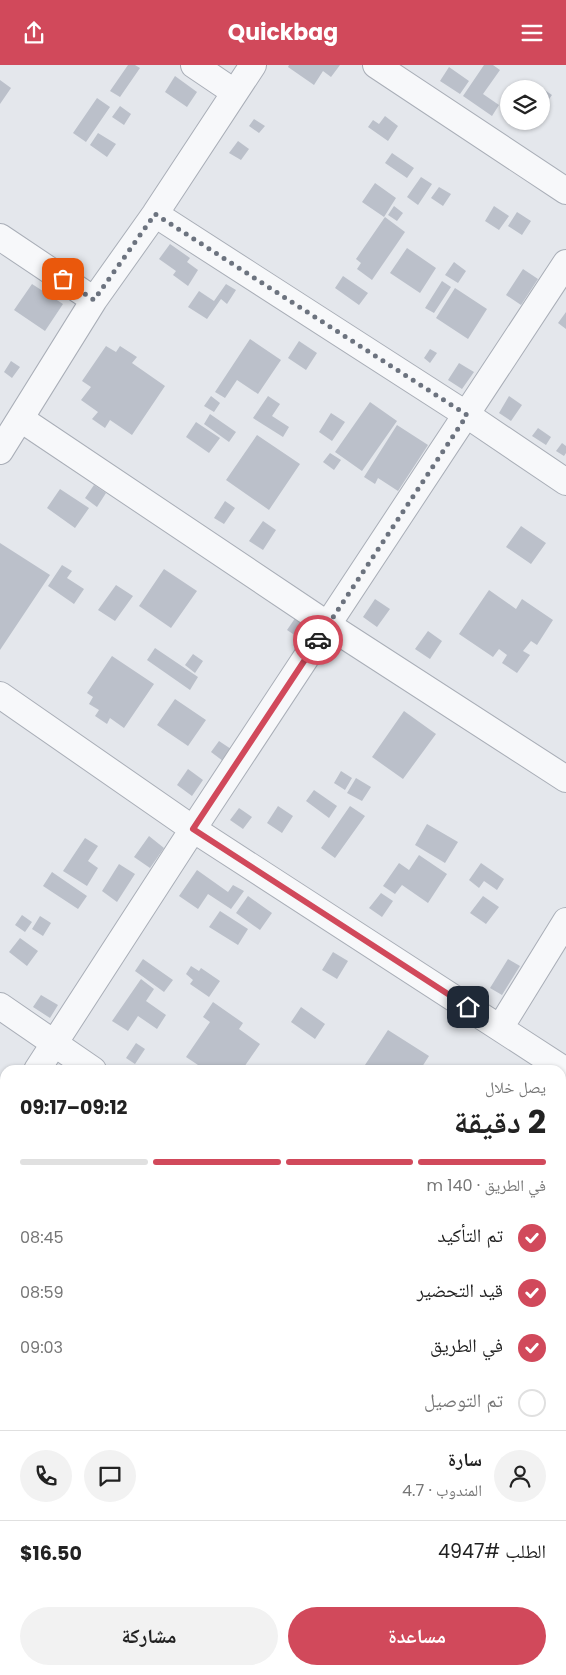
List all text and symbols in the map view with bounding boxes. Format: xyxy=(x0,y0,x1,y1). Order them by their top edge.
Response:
text: Quickbag xyxy=(228,17,338,48)
icon: share xyxy=(20,19,48,47)
icon: menu xyxy=(518,19,546,47)
map controls xyxy=(500,80,550,130)
button: layers xyxy=(500,80,550,130)
pin xyxy=(42,258,84,300)
icon: bag xyxy=(49,265,77,293)
courier xyxy=(293,615,343,665)
icon: car xyxy=(304,626,332,654)
pin xyxy=(447,986,489,1028)
icon: home xyxy=(454,993,482,1021)
text: يصل خلال xyxy=(485,1076,546,1099)
text: 09:12–09:17 xyxy=(20,1094,127,1121)
text: 2 دقيقة xyxy=(454,1099,546,1144)
text: في الطريق · 140 m xyxy=(427,1174,546,1197)
text: تم التأكيد xyxy=(437,1222,503,1249)
icon: check xyxy=(518,1224,546,1252)
text: 08:45 xyxy=(20,1226,64,1249)
text: قيد التحضير xyxy=(417,1277,503,1304)
icon: check xyxy=(518,1279,546,1307)
text: 08:59 xyxy=(20,1281,64,1304)
text: في الطريق xyxy=(430,1332,503,1359)
icon: check xyxy=(518,1334,546,1362)
text: 09:03 xyxy=(20,1336,63,1359)
text: تم التوصيل xyxy=(424,1387,503,1414)
text: سارة xyxy=(448,1446,482,1473)
button: phone xyxy=(20,1450,72,1502)
button: chat xyxy=(84,1450,136,1502)
button: person xyxy=(494,1450,546,1502)
text: المندوب · 4.7 xyxy=(402,1479,482,1502)
text: الطلب #4947 xyxy=(438,1538,546,1565)
text: $16.50 xyxy=(20,1540,82,1567)
button: مشاركة xyxy=(20,1607,278,1665)
button: مساعدة xyxy=(288,1607,546,1665)

